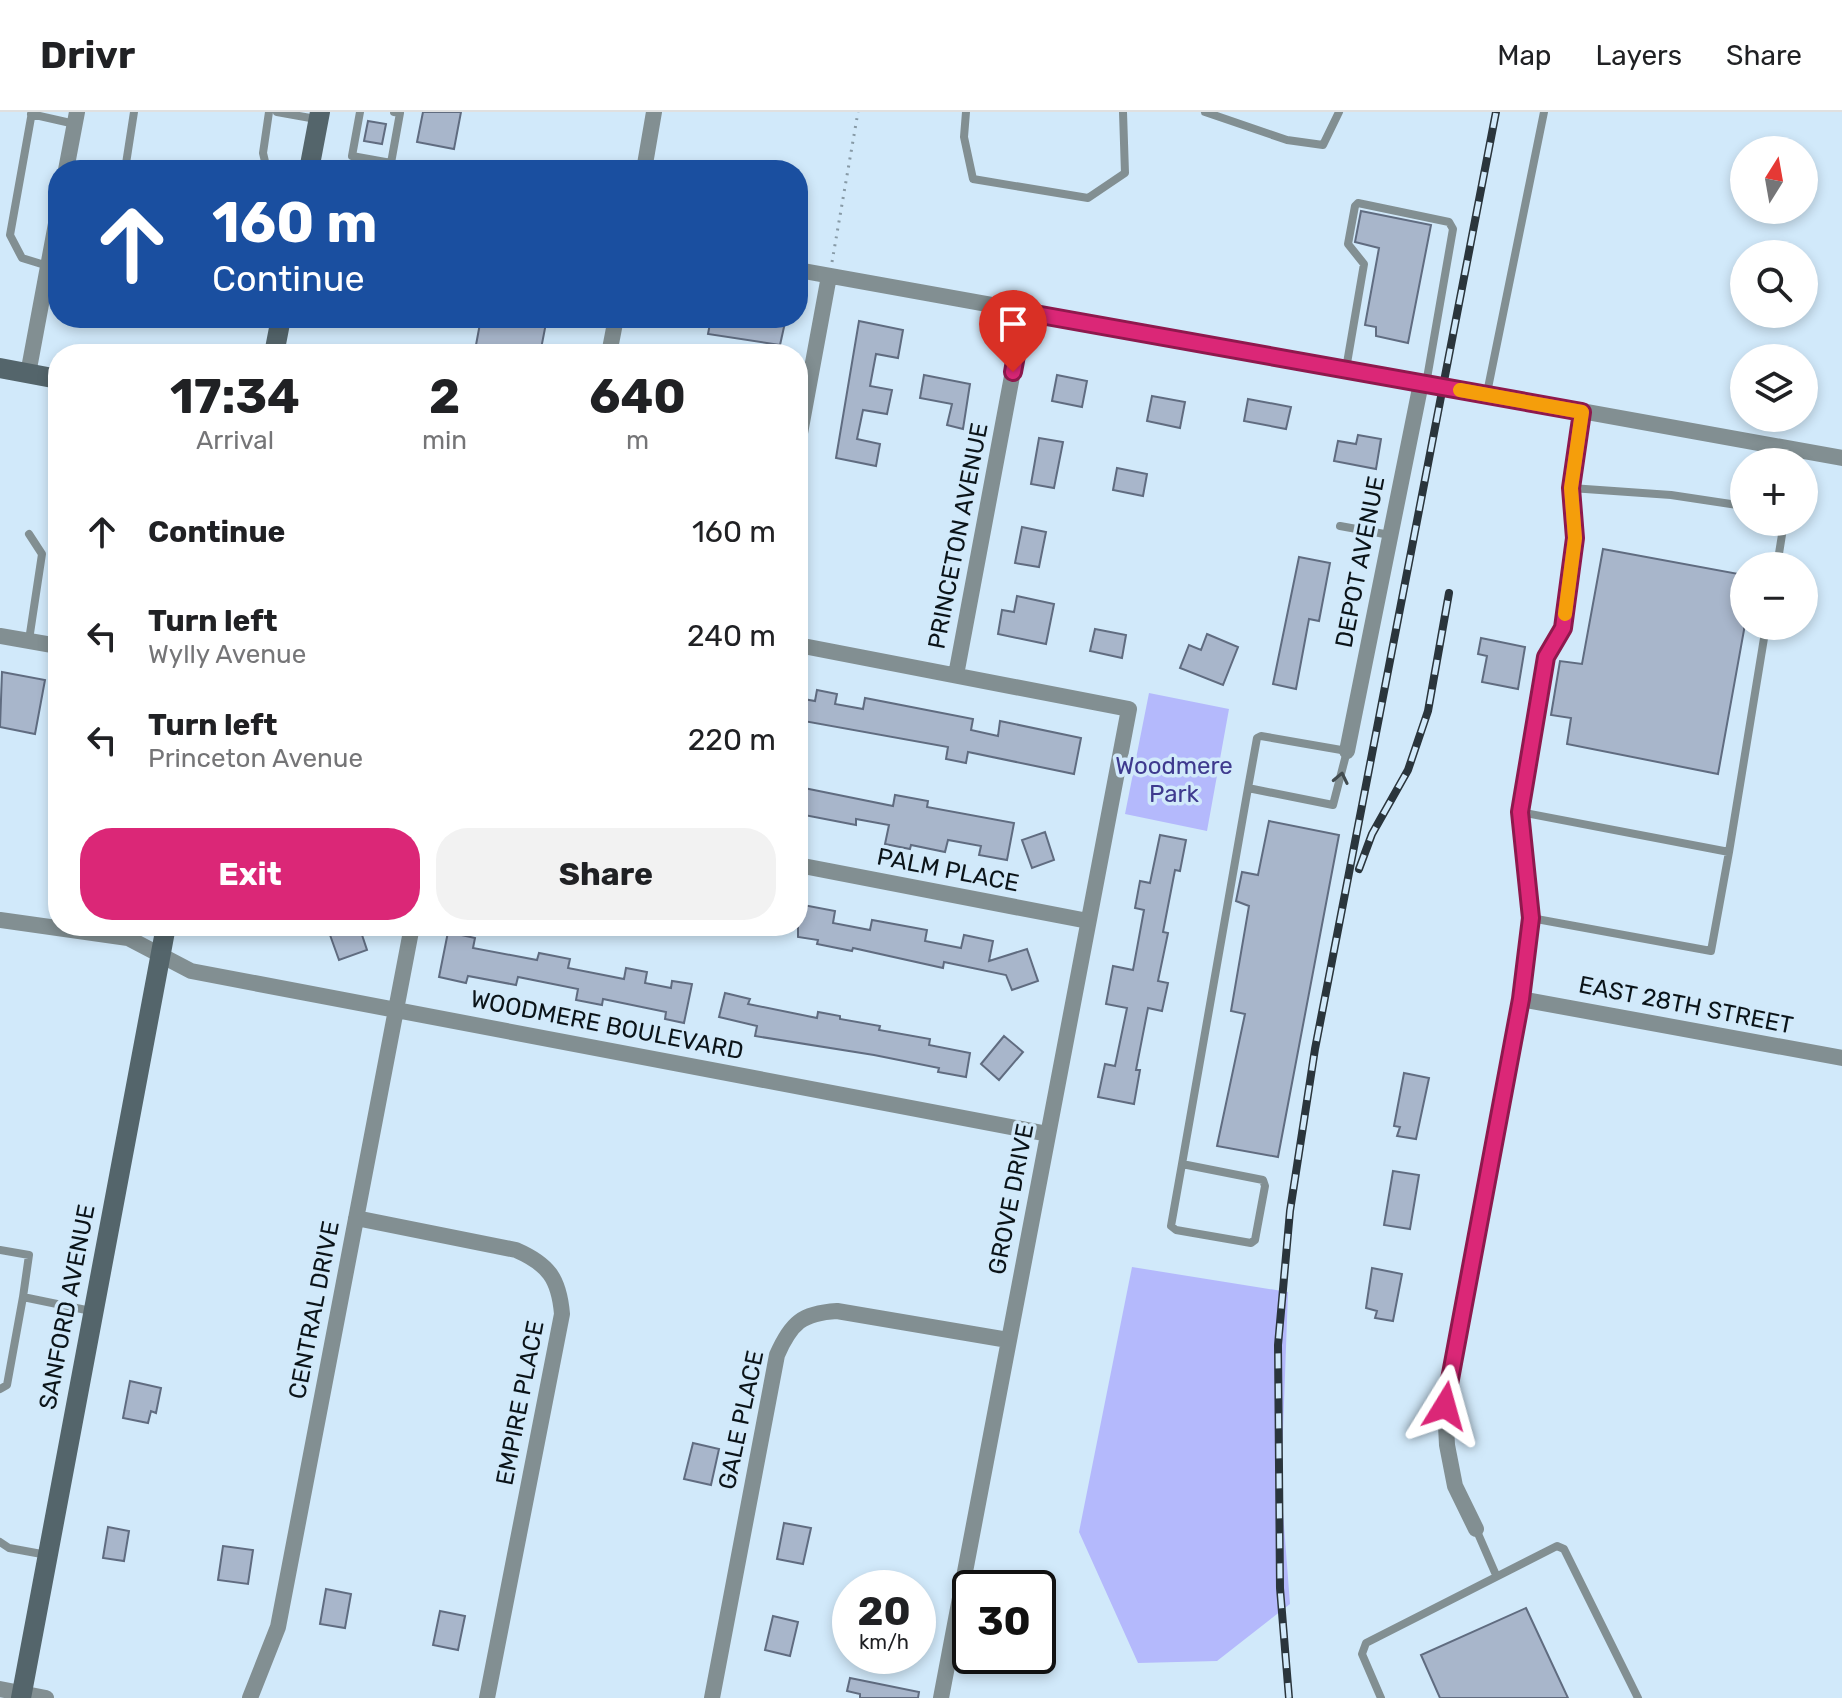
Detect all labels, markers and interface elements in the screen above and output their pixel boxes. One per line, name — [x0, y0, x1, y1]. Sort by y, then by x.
text: Drivr — [40, 32, 135, 78]
text: Map — [1497, 39, 1552, 72]
text: Layers — [1596, 39, 1682, 72]
text: Share — [1726, 39, 1802, 72]
north arrow — [1730, 136, 1818, 224]
map controls — [1730, 136, 1818, 640]
text: 160 m — [212, 190, 378, 256]
icon: ahead — [80, 192, 184, 296]
button: search — [1730, 240, 1818, 328]
text: Continue — [212, 257, 365, 300]
pin — [979, 290, 1047, 372]
icon: arrive — [991, 302, 1035, 346]
button: layers — [1730, 344, 1818, 432]
text: 17:34 — [170, 368, 300, 425]
text: 2 — [429, 368, 460, 425]
text: 640 — [589, 368, 686, 425]
street label: PRINCETON AVENUE — [922, 421, 994, 651]
text: Arrival — [196, 425, 274, 456]
text: min — [422, 425, 467, 456]
text: m — [626, 425, 649, 456]
button: + — [1730, 448, 1818, 536]
street label: DEPOT AVENUE — [1330, 474, 1390, 650]
icon: ahead — [80, 510, 124, 554]
text: Continue — [148, 514, 285, 550]
text: 160 m — [692, 514, 776, 550]
button: − — [1730, 552, 1818, 640]
text: Turn left — [148, 603, 278, 639]
icon: left — [80, 614, 124, 658]
text: 240 m — [687, 618, 776, 654]
text: Wylly Avenue — [148, 639, 306, 670]
text: Turn left — [148, 707, 278, 743]
icon: left — [80, 718, 124, 762]
text: 220 m — [688, 722, 776, 758]
text: Princeton Avenue — [148, 743, 363, 774]
park label: Woodmere Park — [1115, 752, 1233, 808]
one-way arrow — [1332, 772, 1349, 786]
button: Exit — [80, 828, 420, 920]
button: Share — [436, 828, 776, 920]
street label: PALM PLACE — [875, 843, 1021, 897]
street label: EAST 28TH STREET — [1576, 970, 1796, 1040]
street label: WOODMERE BOULEVARD — [468, 985, 746, 1065]
street label: GROVE DRIVE — [983, 1121, 1039, 1277]
street label: SANFORD AVENUE — [33, 1202, 101, 1412]
street label: CENTRAL DRIVE — [283, 1219, 345, 1401]
street label: EMPIRE PLACE — [490, 1318, 550, 1488]
street label: GALE PLACE — [713, 1348, 769, 1492]
position arrow — [1403, 1364, 1487, 1448]
speed limit sign: 30 — [952, 1570, 1056, 1674]
text: 20 — [857, 1588, 911, 1635]
text: km/h — [859, 1630, 909, 1654]

